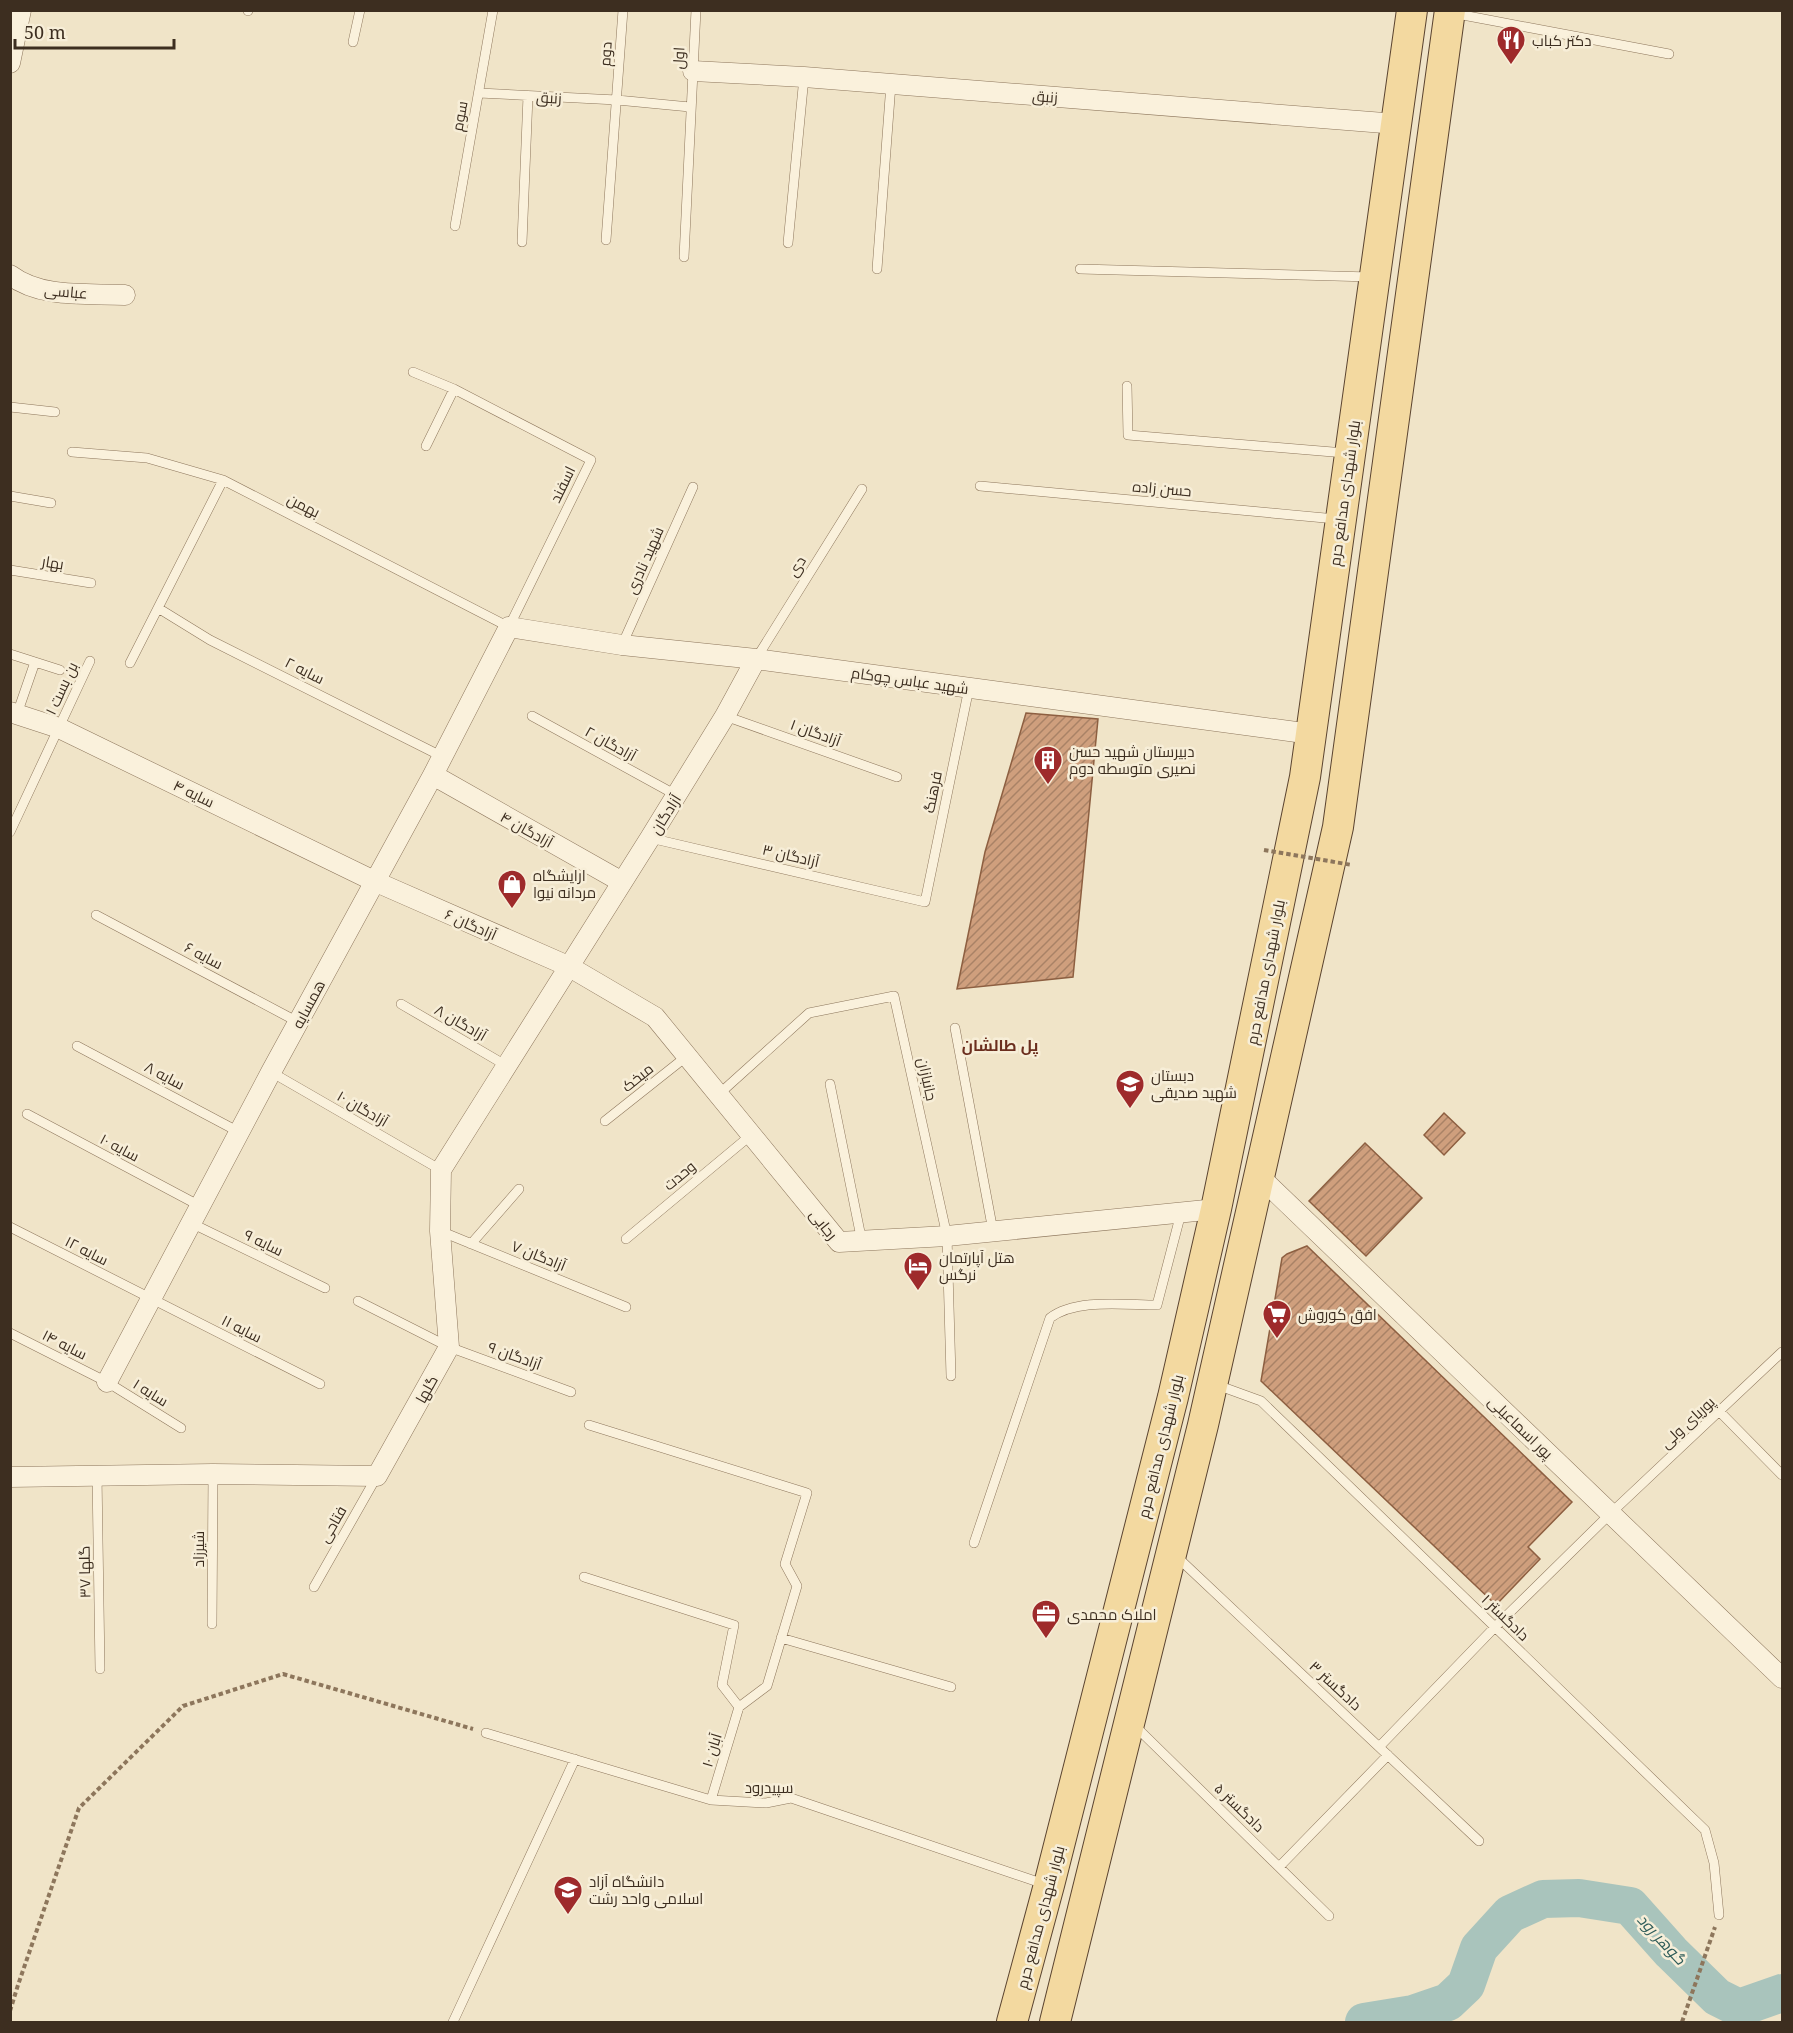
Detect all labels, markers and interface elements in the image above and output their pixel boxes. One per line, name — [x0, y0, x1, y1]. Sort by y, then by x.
scale bar — [15, 12, 174, 50]
text: 50 m — [24, 20, 66, 44]
restaurant icon: دکتر کباب — [1495, 24, 1527, 66]
place label: دکتر کباب — [1532, 30, 1592, 50]
street label: دوم — [594, 41, 617, 67]
street label: اول — [667, 46, 689, 70]
street label: زنبق — [1031, 85, 1059, 108]
street label: زنبق — [536, 86, 562, 109]
street label: سوم — [447, 99, 472, 133]
street label: عباسی — [43, 279, 88, 304]
street label: بلوار شهدای مدافع حرم — [1324, 419, 1366, 568]
street label: اسفند — [545, 462, 579, 506]
street label: حسن زاده — [1131, 475, 1192, 502]
street label: بهمن — [284, 488, 324, 523]
street label: شهید نادری — [620, 523, 669, 597]
street label: بهار — [39, 550, 66, 575]
street label: دی — [782, 552, 811, 581]
street label: سایه ۲ — [282, 652, 328, 688]
street label: بن بست ۱ — [40, 658, 83, 718]
street label: شهید عباس چوکام — [850, 662, 970, 699]
street label: آزادگان ۱ — [788, 714, 844, 751]
street label: آزادگان ۲ — [581, 721, 640, 766]
place label: دبیرستان شهید حسن نصیری متوسطه دوم — [1069, 741, 1196, 779]
building icon: دبیرستان شهید حسن نصیری متوسطه دوم — [1032, 744, 1064, 786]
street label: فرهنگ — [918, 769, 946, 815]
street label: سایه ۴ — [170, 775, 218, 811]
street label: آزادگان — [645, 790, 686, 838]
street label: آزادگان ۴ — [496, 806, 557, 853]
street label: آزادگان ۳ — [760, 839, 821, 872]
place label: ارایشگاه مردانه نیوا — [533, 865, 596, 902]
shop icon: ارایشگاه مردانه نیوا — [496, 868, 528, 910]
street label: بلوار شهدای مدافع حرم — [1241, 898, 1291, 1047]
street label: آزادگان ۶ — [441, 904, 500, 945]
street label: سایه ۶ — [181, 937, 227, 973]
street label: همسایه — [287, 976, 329, 1032]
street label: آزادگان ۸ — [431, 999, 491, 1046]
district label: پل طالشان — [962, 1034, 1038, 1057]
street label: سایه ۸ — [141, 1056, 189, 1094]
street label: جانبازان — [913, 1056, 942, 1103]
street label: میخک — [617, 1058, 657, 1096]
place label: دبستان شهید صدیقی — [1151, 1065, 1237, 1103]
school or university icon: دبستان شهید صدیقی — [1114, 1068, 1146, 1110]
street label: آزادگان ۱۰ — [333, 1085, 392, 1132]
street label: سایه ۱۰ — [97, 1128, 143, 1166]
street label: وحدت — [659, 1156, 699, 1194]
street label: رجایی — [805, 1205, 842, 1244]
street label: سایه ۹ — [241, 1224, 287, 1260]
street label: سایه ۱۲ — [62, 1231, 112, 1269]
street label: آزادگان ۷ — [508, 1235, 569, 1276]
place label: هتل آپارتمان نرگس — [939, 1247, 1015, 1285]
hotel icon: هتل آپارتمان نرگس — [902, 1250, 934, 1292]
supermarket icon: افق کوروش — [1261, 1298, 1293, 1340]
place label: افق کوروش — [1298, 1304, 1377, 1325]
street label: سایه ۱۱ — [218, 1309, 266, 1347]
street label: سایه ۱۴ — [39, 1324, 91, 1364]
street label: آزادگان ۹ — [485, 1336, 544, 1375]
street label: گلها — [410, 1371, 443, 1407]
street label: بلوار شهدای مدافع حرم — [1132, 1372, 1189, 1520]
street label: سایه ۱ — [130, 1373, 172, 1411]
street label: پور اسماعیلی — [1484, 1391, 1558, 1464]
street label: پوریای ولی — [1655, 1392, 1719, 1453]
street label: فتاحی — [313, 1502, 351, 1547]
street label: شیرزاد — [188, 1531, 208, 1567]
street label: گلها ۳۷ — [74, 1546, 95, 1598]
street label: دادگستر ۱ — [1478, 1589, 1534, 1645]
office icon: املاک محمدی — [1030, 1598, 1062, 1640]
place label: املاک محمدی — [1067, 1604, 1157, 1625]
street label: دادگستر ۳ — [1306, 1656, 1366, 1714]
street label: آبان ۱۰ — [696, 1730, 727, 1770]
street label: سپیدرود — [745, 1777, 793, 1798]
street label: دادگستر ۵ — [1211, 1778, 1269, 1836]
street label: بلوار شهدای مدافع حرم — [1011, 1843, 1071, 1991]
place label: دانشگاه آزاد اسلامی واحد رشت — [589, 1871, 703, 1909]
school or university icon: دانشگاه آزاد اسلامی واحد رشت — [552, 1874, 584, 1916]
water label: گوهر رود — [1633, 1909, 1691, 1969]

